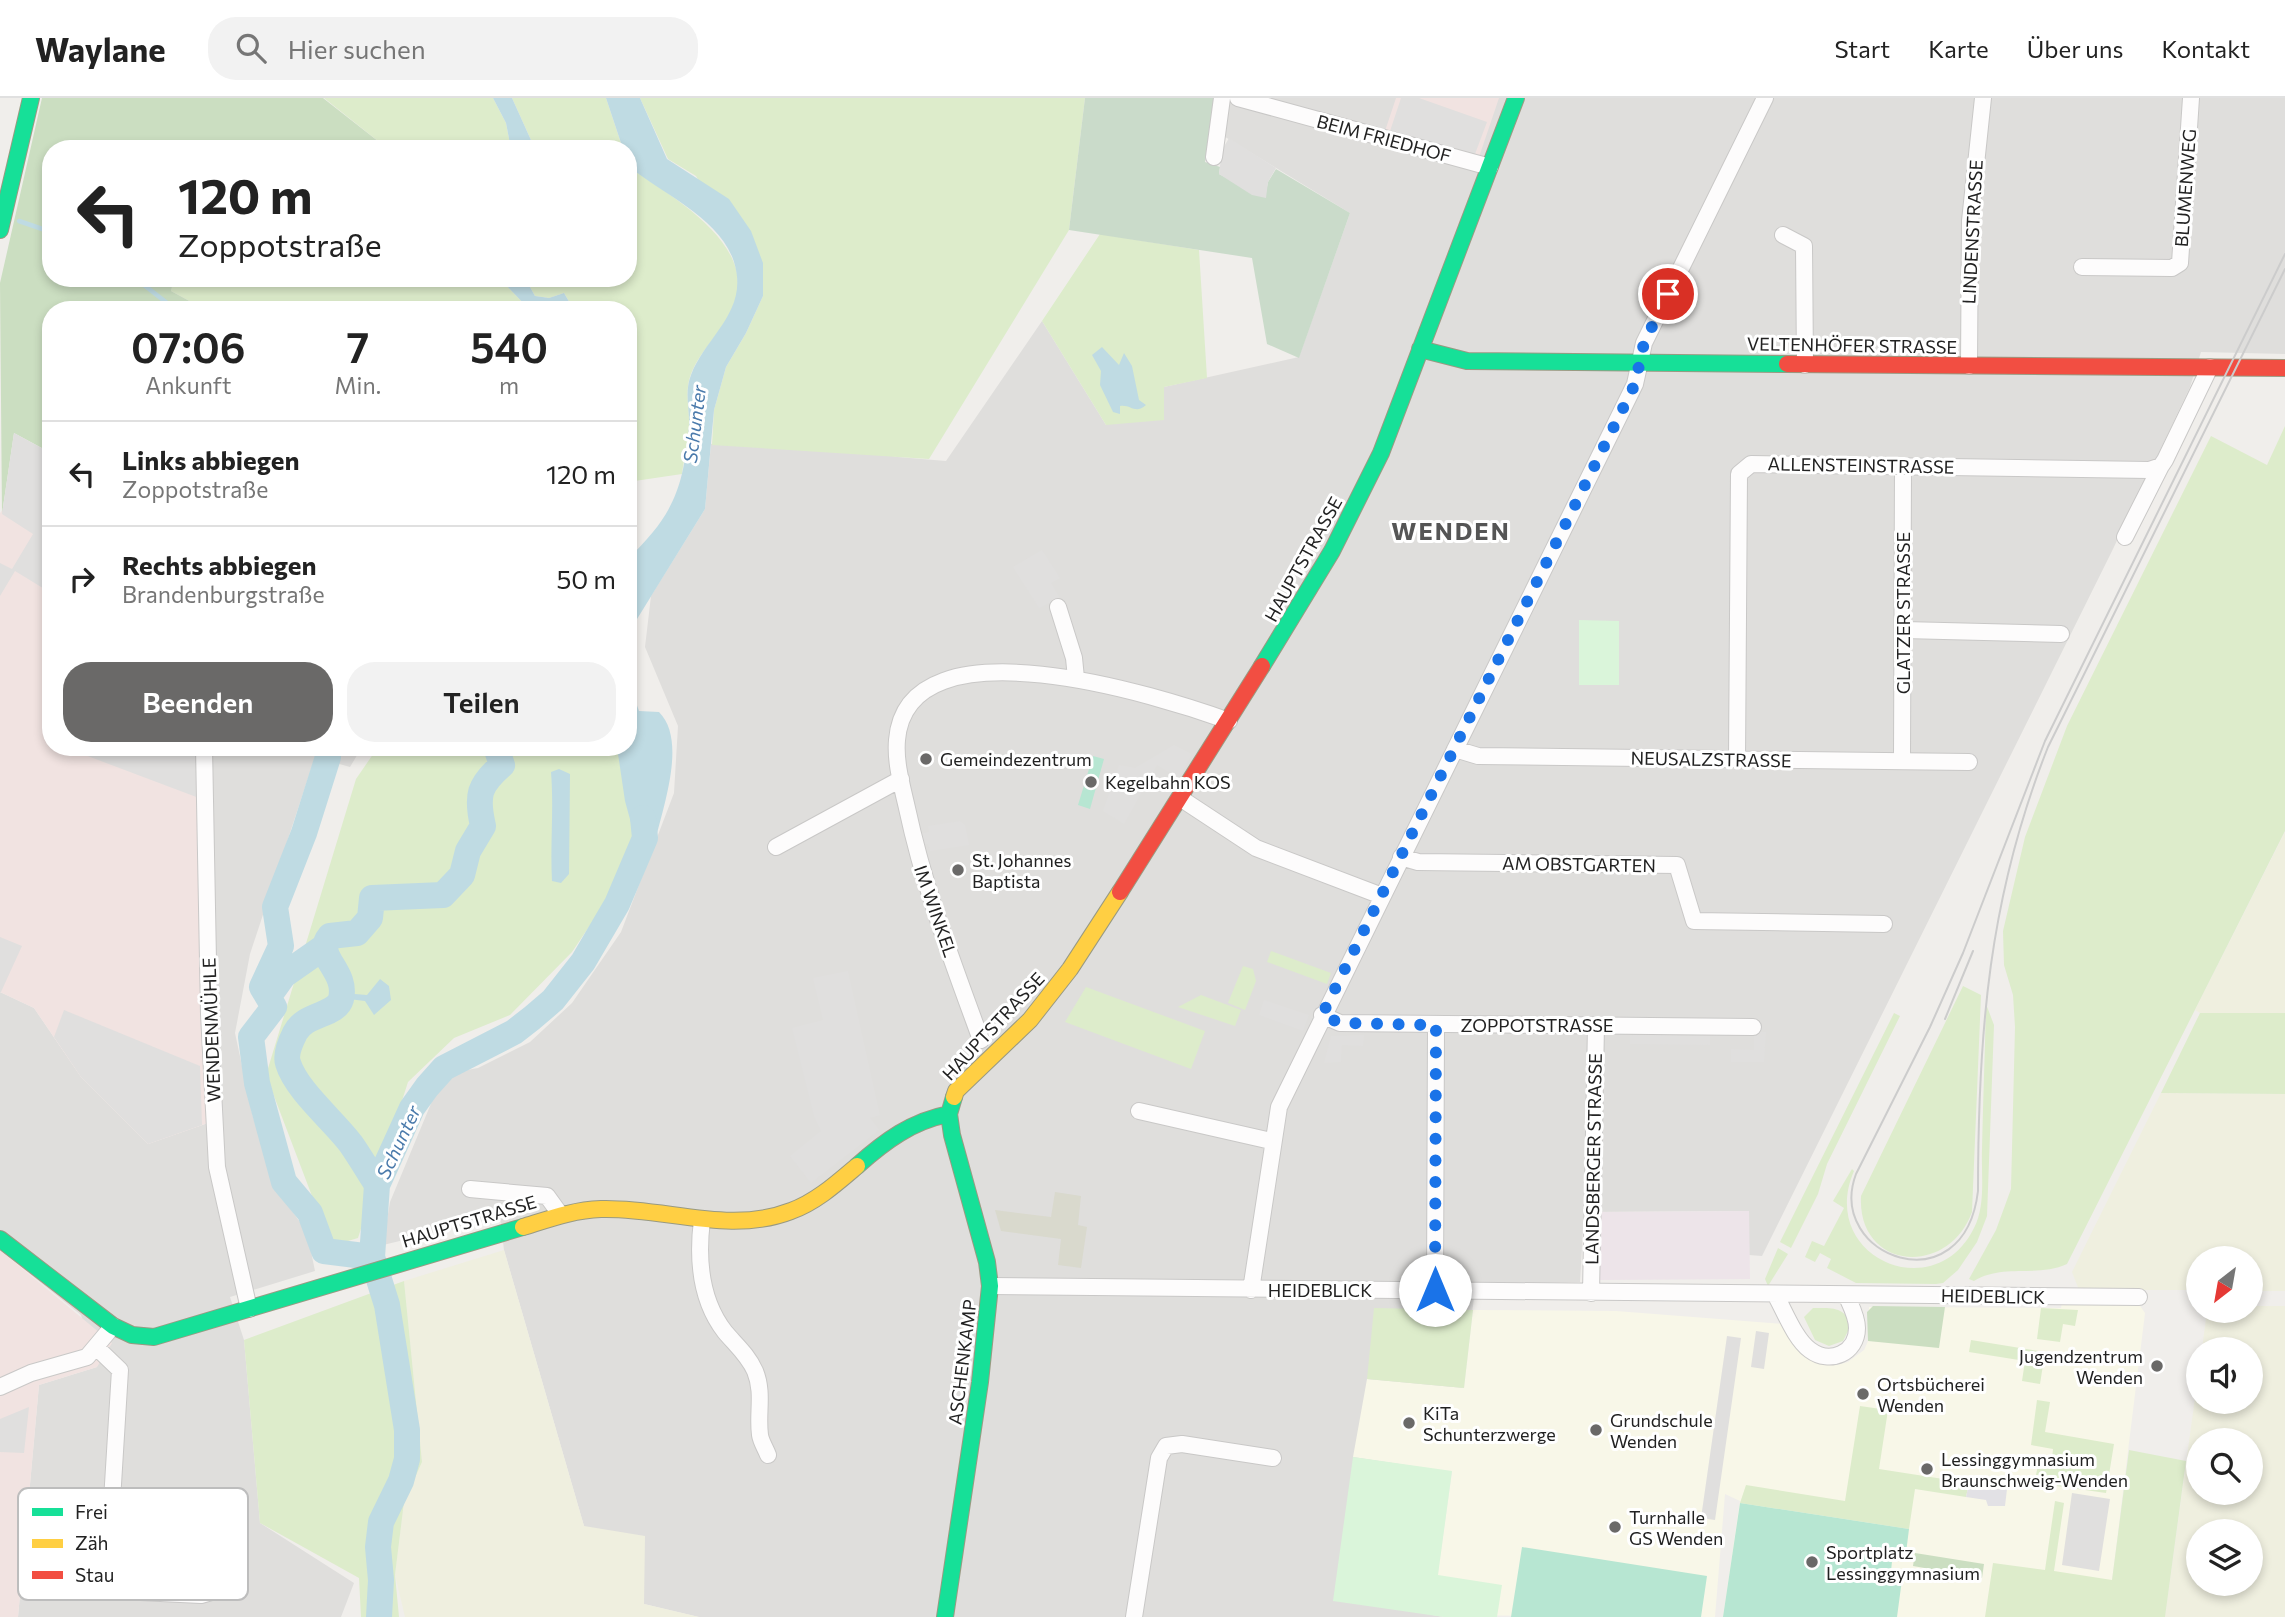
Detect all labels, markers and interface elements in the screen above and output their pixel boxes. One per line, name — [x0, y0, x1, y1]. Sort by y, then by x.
search box — [208, 17, 698, 80]
text: Waylane — [35, 28, 166, 69]
icon: search — [232, 29, 270, 67]
text: Hier suchen — [288, 33, 426, 64]
text: Start — [1835, 34, 1890, 63]
text: Karte — [1928, 34, 1989, 63]
text: Über uns — [2027, 34, 2123, 63]
text: Kontakt — [2161, 34, 2250, 63]
street label: BEIM FRIEDHOF — [1315, 110, 1453, 166]
street label: BLUMENWEG — [2170, 128, 2200, 248]
street label: LINDENSTRASSE — [1957, 159, 1987, 305]
text: 120 m — [178, 164, 312, 224]
icon: left — [63, 168, 154, 259]
text: Zoppotstraße — [178, 224, 382, 264]
pin — [1638, 264, 1698, 324]
icon: arrive — [1649, 275, 1687, 313]
text: 07:06 — [131, 320, 246, 372]
text: 7 — [346, 320, 369, 372]
text: 540 — [470, 320, 548, 372]
street label: VELTENHÖFER STRASSE — [1747, 332, 1957, 358]
text: Ankunft — [145, 371, 231, 399]
text: Min. — [335, 371, 381, 399]
text: m — [499, 371, 519, 399]
water label: Schunter — [678, 382, 710, 464]
text: Links abbiegen — [122, 444, 300, 475]
street label: ALLENSTEINSTRASSE — [1768, 452, 1954, 478]
icon: left — [63, 455, 101, 493]
text: 120 m — [546, 458, 616, 489]
text: Zoppotstraße — [122, 475, 268, 503]
street label: HAUPTSTRASSE — [1260, 493, 1346, 625]
district label: WENDEN — [1391, 516, 1511, 545]
street label: GLATZER STRASSE — [1892, 532, 1914, 694]
text: Rechts abbiegen — [122, 549, 317, 580]
icon: right — [63, 560, 101, 598]
text: 50 m — [556, 563, 616, 594]
text: Brandenburgstraße — [122, 580, 325, 608]
button: Beenden — [63, 662, 333, 742]
button: Teilen — [347, 662, 616, 742]
street label: NEUSALZSTRASSE — [1630, 747, 1792, 771]
place label: Gemeindezentrum — [940, 748, 1092, 770]
marker: Gemeindezentrum — [918, 751, 934, 767]
place label: Kegelbahn KOS — [1105, 771, 1230, 793]
marker: Kegelbahn KOS — [1083, 774, 1099, 790]
place label: St. Johannes Baptista — [972, 849, 1072, 892]
street label: AM OBSTGARTEN — [1502, 852, 1656, 876]
street label: IM WINKEL — [910, 862, 962, 960]
marker: St. Johannes Baptista — [950, 862, 966, 878]
street label: WENDENMÜHLE — [197, 957, 225, 1103]
street label: HAUPTSTRASSE — [937, 967, 1049, 1085]
street label: ZOPPOTSTRASSE — [1461, 1014, 1613, 1036]
street label: LANDSBERGER STRASSE — [1580, 1053, 1606, 1265]
water label: Schunter — [371, 1100, 426, 1182]
street label: HAUPTSTRASSE — [399, 1190, 539, 1252]
north arrow — [2186, 1246, 2263, 1323]
map controls — [2186, 1246, 2263, 1596]
position arrow — [1398, 1253, 1472, 1327]
street label: HEIDEBLICK — [1268, 1279, 1372, 1301]
street label: HEIDEBLICK — [1941, 1284, 2045, 1308]
street label: ASCHENKAMP — [943, 1298, 981, 1426]
button: sound — [2186, 1337, 2263, 1414]
place label: Jugendzentrum Wenden — [2019, 1345, 2143, 1388]
marker: Jugendzentrum Wenden — [2149, 1358, 2165, 1374]
place label: Ortsbücherei Wenden — [1877, 1373, 1985, 1416]
marker: Ortsbücherei Wenden — [1855, 1386, 1871, 1402]
place label: KiTa Schunterzwerge — [1423, 1402, 1556, 1445]
place label: Grundschule Wenden — [1610, 1409, 1713, 1452]
marker: KiTa Schunterzwerge — [1401, 1415, 1417, 1431]
marker: Grundschule Wenden — [1588, 1422, 1604, 1438]
button: search — [2186, 1428, 2263, 1505]
place label: Lessinggymnasium Braunschweig-Wenden — [1941, 1448, 2128, 1491]
marker: Lessinggymnasium Braunschweig-Wenden — [1919, 1461, 1935, 1477]
legend — [18, 1488, 248, 1600]
text: Frei — [75, 1500, 108, 1523]
place label: Turnhalle GS Wenden — [1629, 1506, 1723, 1549]
marker: Turnhalle GS Wenden — [1607, 1519, 1623, 1535]
button: layers — [2186, 1519, 2263, 1596]
text: Zäh — [75, 1531, 109, 1554]
place label: Sportplatz Lessinggymnasium — [1826, 1541, 1980, 1584]
marker: Sportplatz Lessinggymnasium — [1804, 1554, 1820, 1570]
text: Stau — [75, 1563, 114, 1586]

